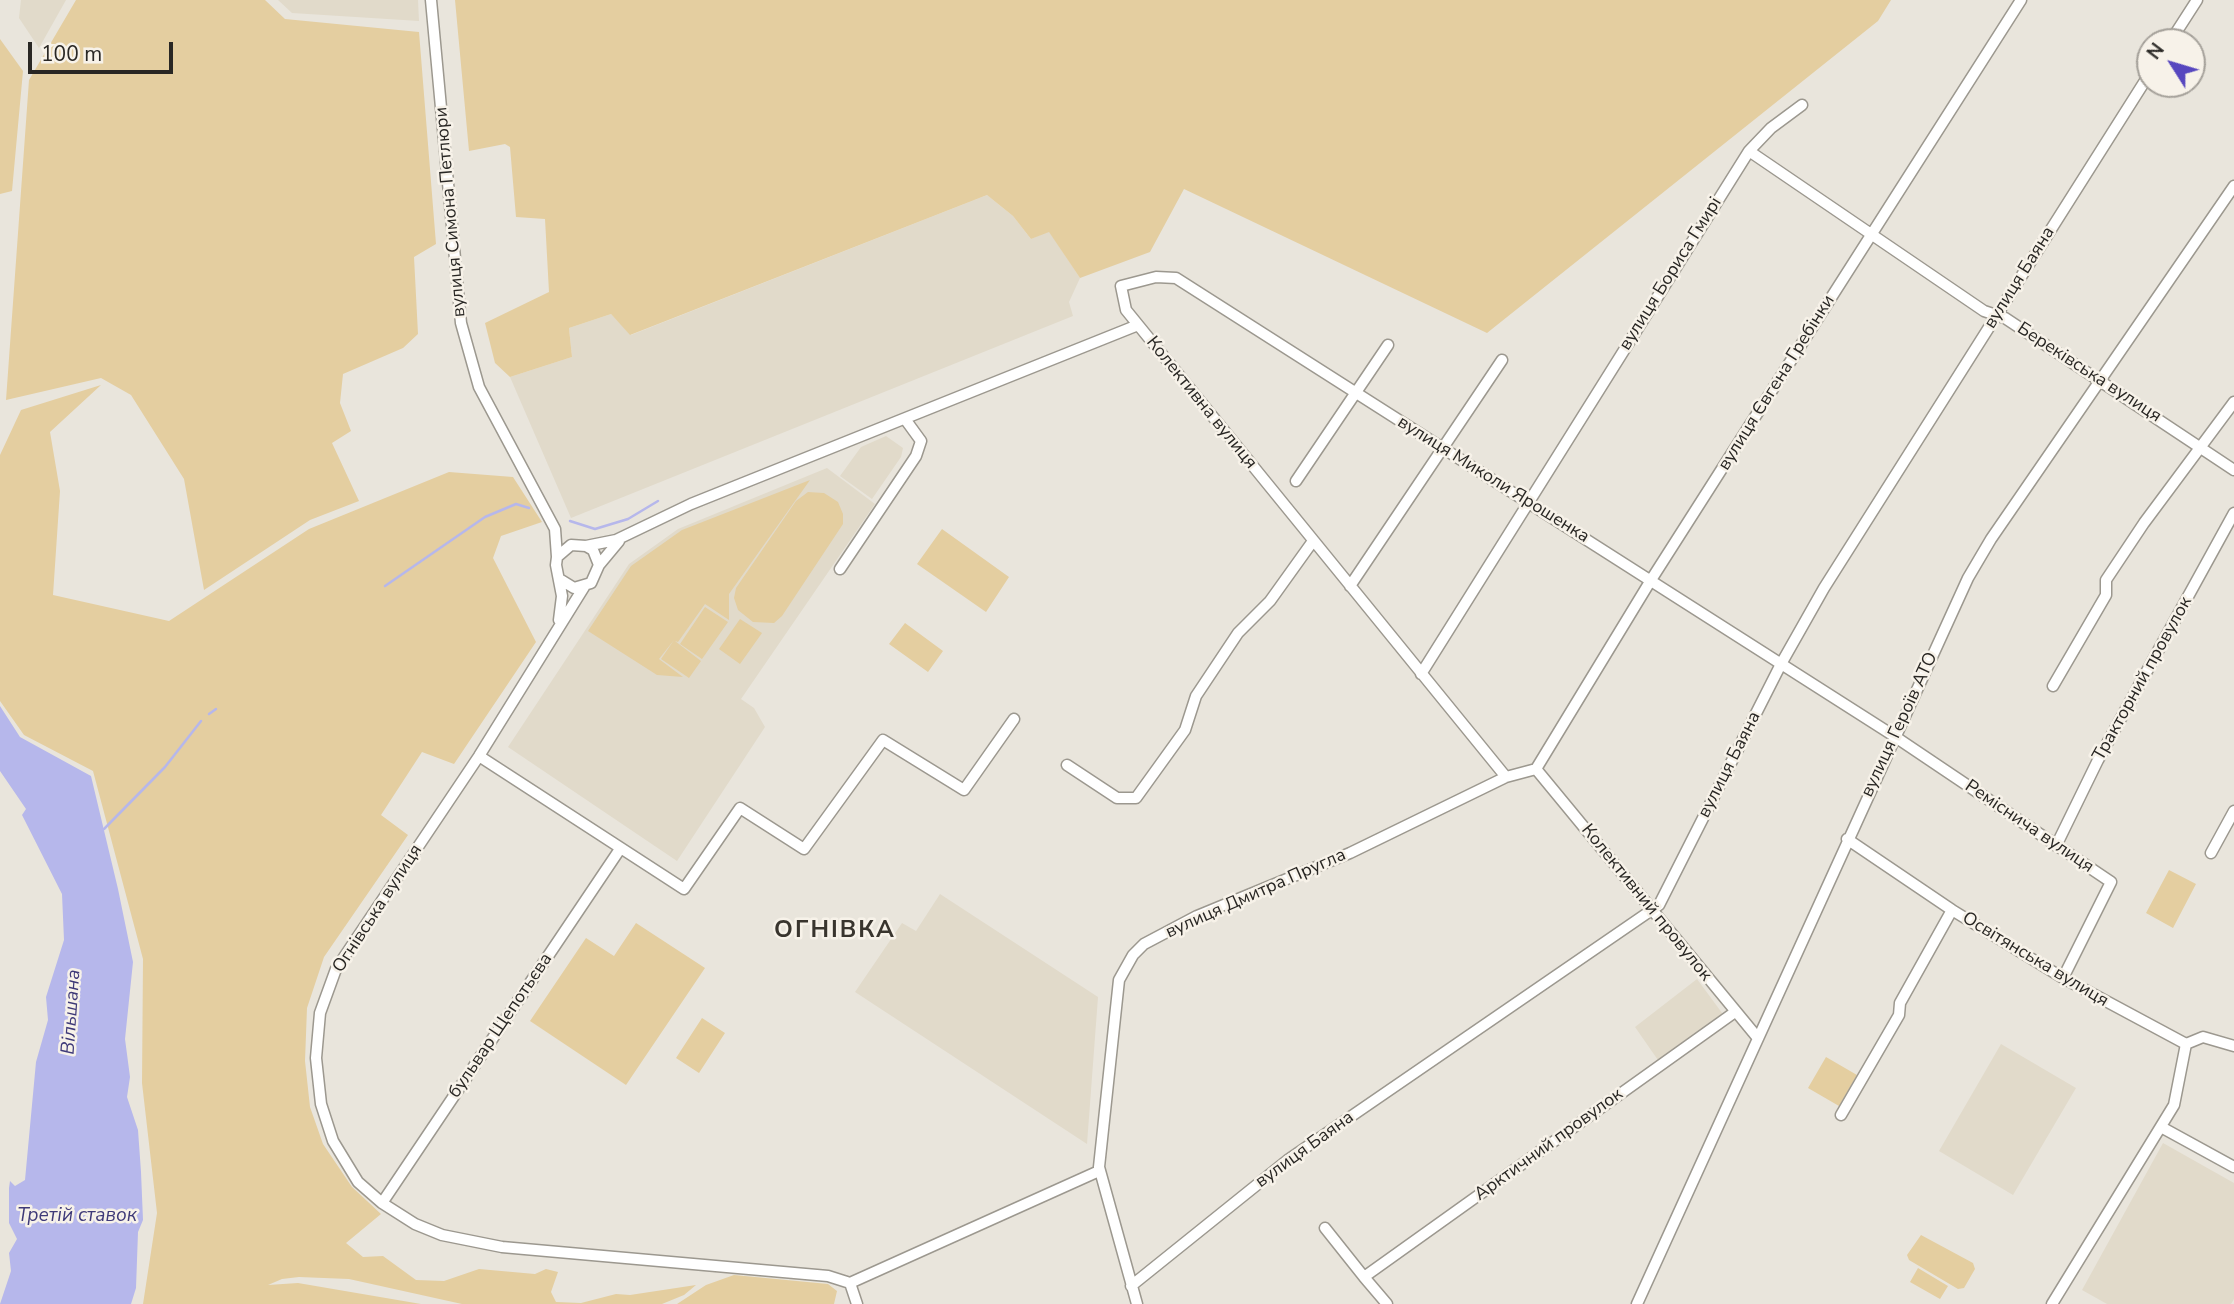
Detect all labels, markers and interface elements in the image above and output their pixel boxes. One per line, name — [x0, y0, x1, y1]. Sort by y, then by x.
scale bar — [32, 28, 177, 72]
north arrow — [2136, 28, 2206, 98]
text: N — [2141, 38, 2170, 65]
text: 100 m — [41, 40, 102, 68]
street label: вулиця Симона Петлюри — [431, 106, 471, 318]
street label: вулиця Бориса Гмирі — [1615, 193, 1727, 355]
street label: вулиця Баяна — [1980, 223, 2060, 333]
street label: вулиця Євгена Гребінки — [1714, 291, 1840, 475]
street label: Береківська вулиця — [2013, 318, 2165, 428]
street label: Колективна вулиця — [1141, 332, 1261, 474]
street label: вулиця Миколи Ярошенка — [1393, 412, 1593, 548]
street label: Тракторний провулок — [2089, 593, 2197, 765]
street label: вулиця Героїв АТО — [1857, 649, 1943, 801]
street label: вулиця Баяна — [1694, 708, 1766, 822]
street label: Реміснича вулиця — [1960, 776, 2098, 878]
street label: Колективний провулок — [1576, 820, 1716, 986]
street label: Огнівська вулиця — [329, 841, 427, 977]
street label: вулиця Дмитра Пругла — [1162, 844, 1350, 944]
street label: Освітянська вулиця — [1958, 908, 2112, 1012]
district label: ОГНІВКА — [775, 917, 895, 945]
street label: бульвар Щепотьєва — [445, 950, 557, 1102]
water label: Вільшана — [58, 969, 86, 1055]
street label: Арктичний провулок — [1471, 1084, 1627, 1206]
street label: вулиця Баяна — [1252, 1107, 1358, 1193]
water label: Третій ставок — [17, 1205, 137, 1227]

